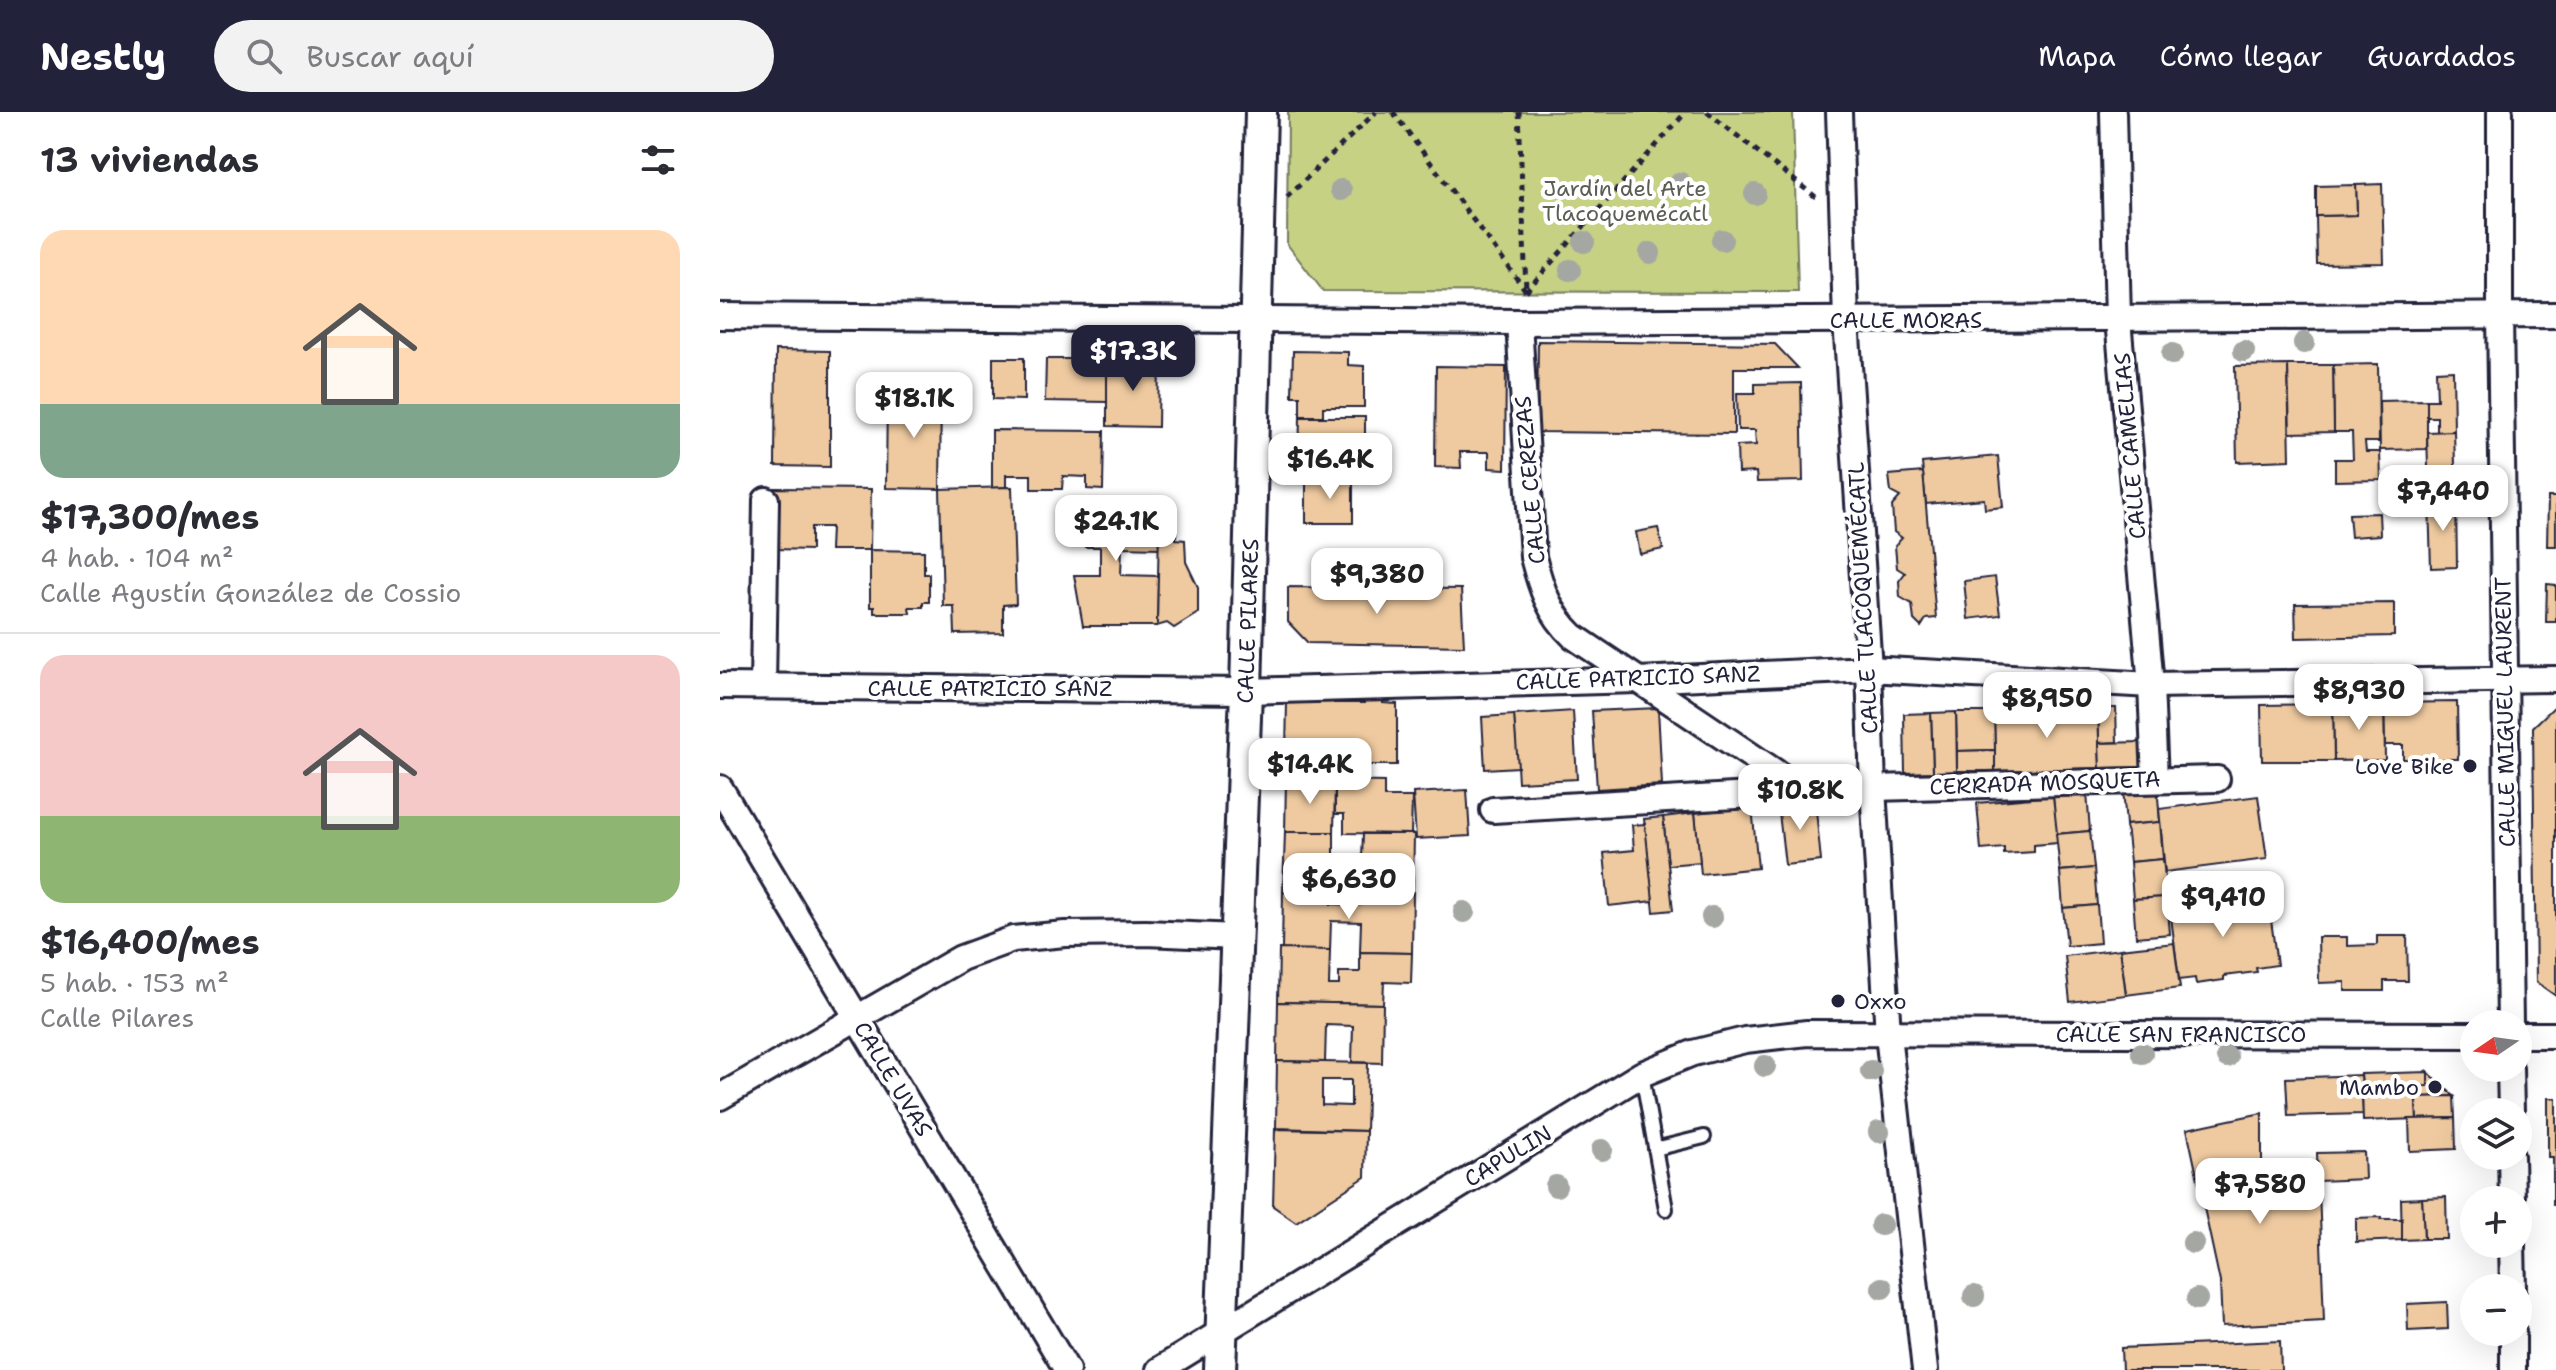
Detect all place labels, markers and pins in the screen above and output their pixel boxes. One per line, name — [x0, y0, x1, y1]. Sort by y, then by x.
pin: $17.3K — [1068, 325, 1198, 393]
pin: $18.1K — [849, 372, 979, 440]
pin: $16.4K — [1265, 433, 1395, 501]
pin: $7,440 — [2378, 465, 2508, 533]
pin: $24.1K — [1051, 495, 1181, 563]
pin: $9,380 — [1312, 548, 1442, 616]
pin: $8,930 — [2294, 664, 2424, 732]
pin: $8,950 — [1982, 672, 2112, 740]
pin: $14.4K — [1245, 738, 1375, 806]
place label: Love Bike — [2355, 752, 2454, 781]
marker: Love Bike — [2461, 757, 2479, 775]
pin: $10.8K — [1735, 764, 1865, 832]
pin: $6,630 — [1284, 853, 1414, 921]
pin: $9,410 — [2158, 871, 2288, 939]
place label: Oxxo — [1854, 987, 1906, 1016]
marker: Oxxo — [1829, 992, 1847, 1010]
place label: Mambo — [2339, 1073, 2419, 1102]
marker: Mambo — [2426, 1078, 2444, 1096]
pin: $7,580 — [2195, 1158, 2325, 1226]

